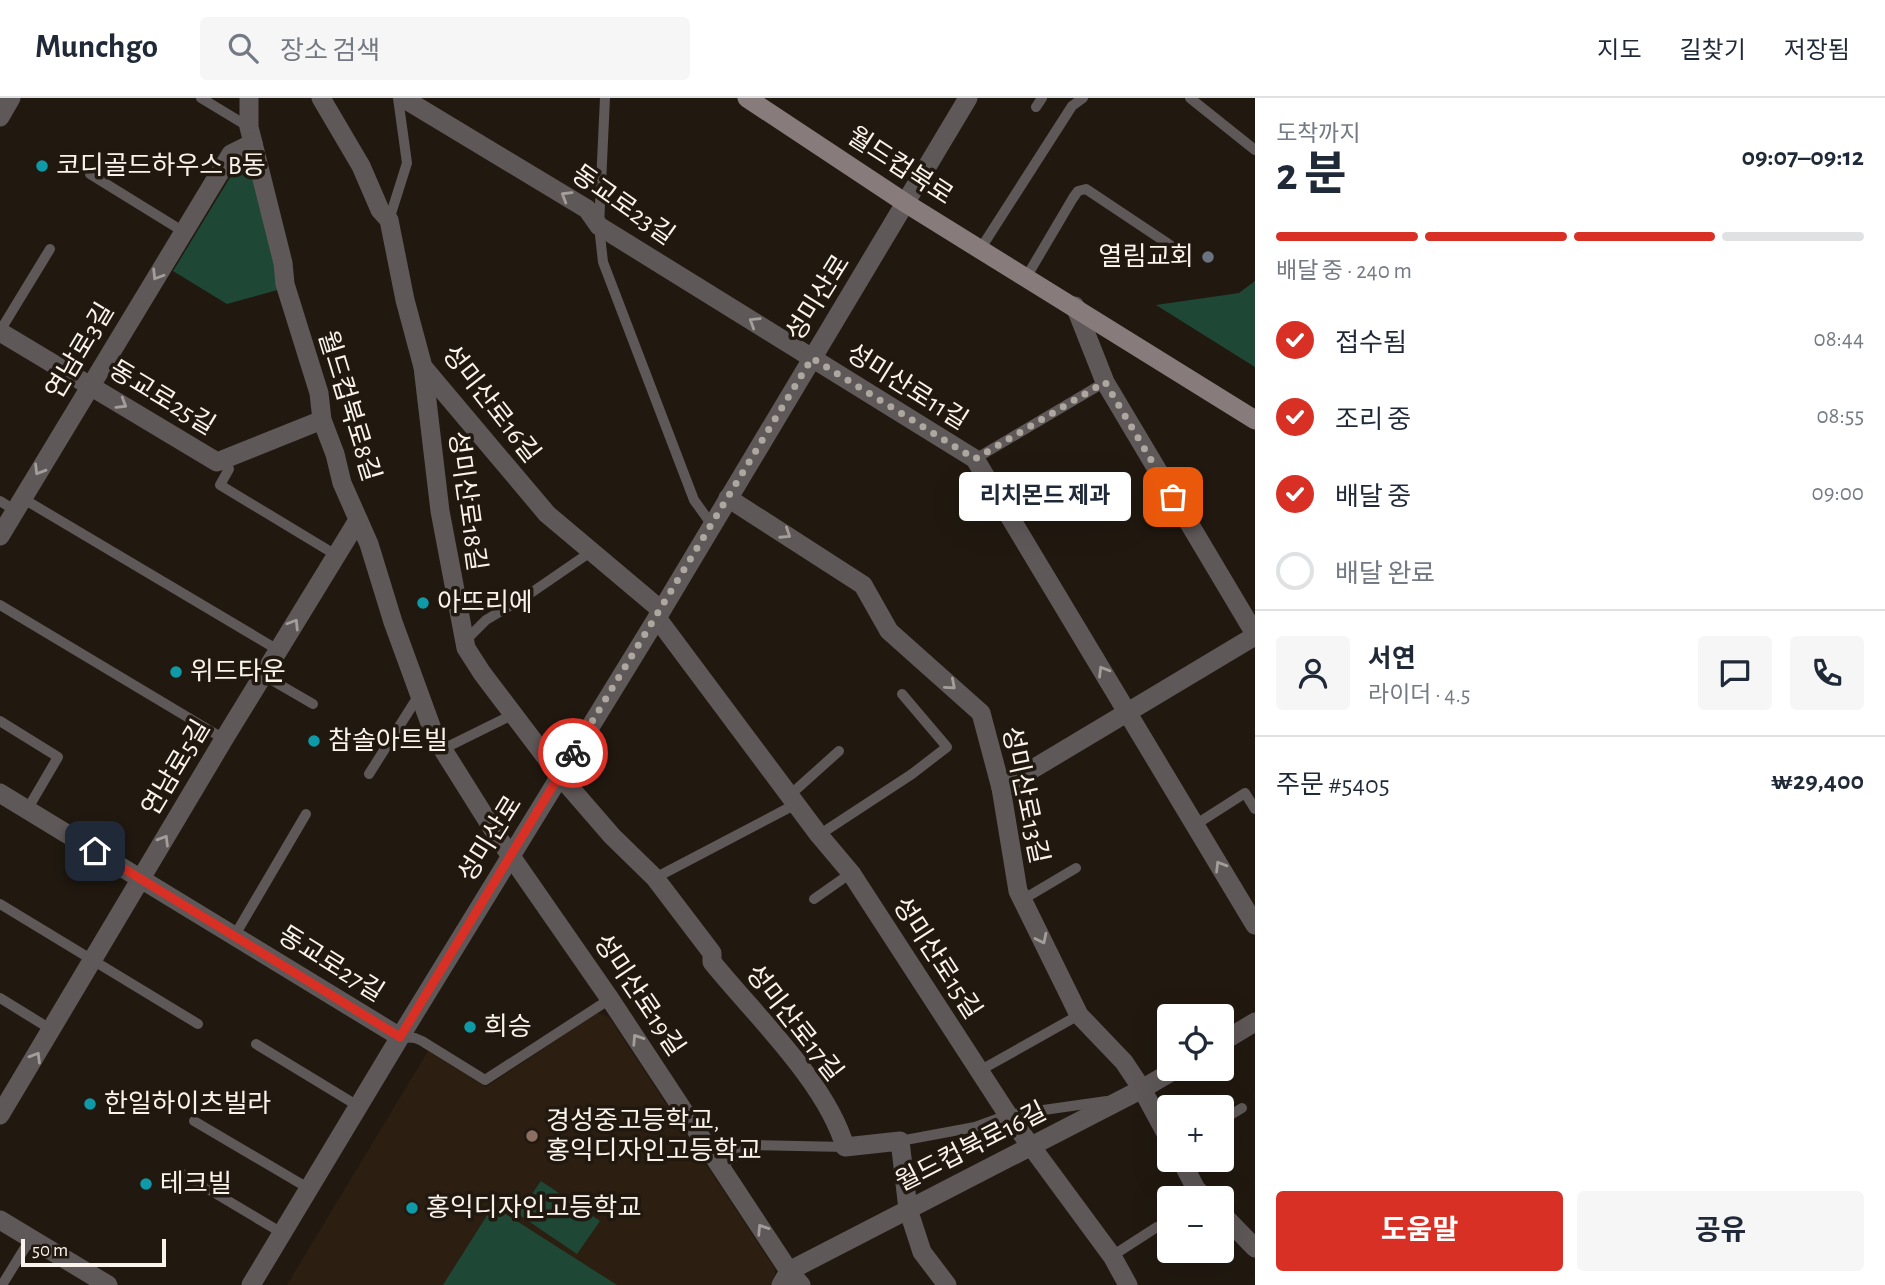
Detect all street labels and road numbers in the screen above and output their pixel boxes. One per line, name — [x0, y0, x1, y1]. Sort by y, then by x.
street label: 월드컵북로 — [843, 122, 958, 209]
street label: 동교로23길 — [567, 160, 679, 250]
street label: 성미산로 — [781, 250, 854, 345]
street label: 연남로3길 — [41, 298, 119, 403]
street label: 월드컵북로8길 — [314, 327, 385, 484]
street label: 성미산로11길 — [842, 339, 973, 434]
street label: 성미산로16길 — [437, 340, 545, 467]
street label: 동교로25길 — [105, 356, 220, 440]
street label: 성미산로18길 — [444, 429, 491, 573]
street label: 연남로5길 — [137, 715, 215, 820]
street label: 성미산로13길 — [998, 724, 1053, 866]
street label: 성미산로 — [453, 791, 526, 886]
street label: 성미산로15길 — [888, 892, 987, 1024]
street label: 동교로27길 — [274, 921, 389, 1006]
street label: 성미산로19길 — [589, 929, 690, 1061]
street label: 성미산로17길 — [741, 959, 848, 1086]
street label: 월드컵북로16길 — [891, 1097, 1050, 1196]

